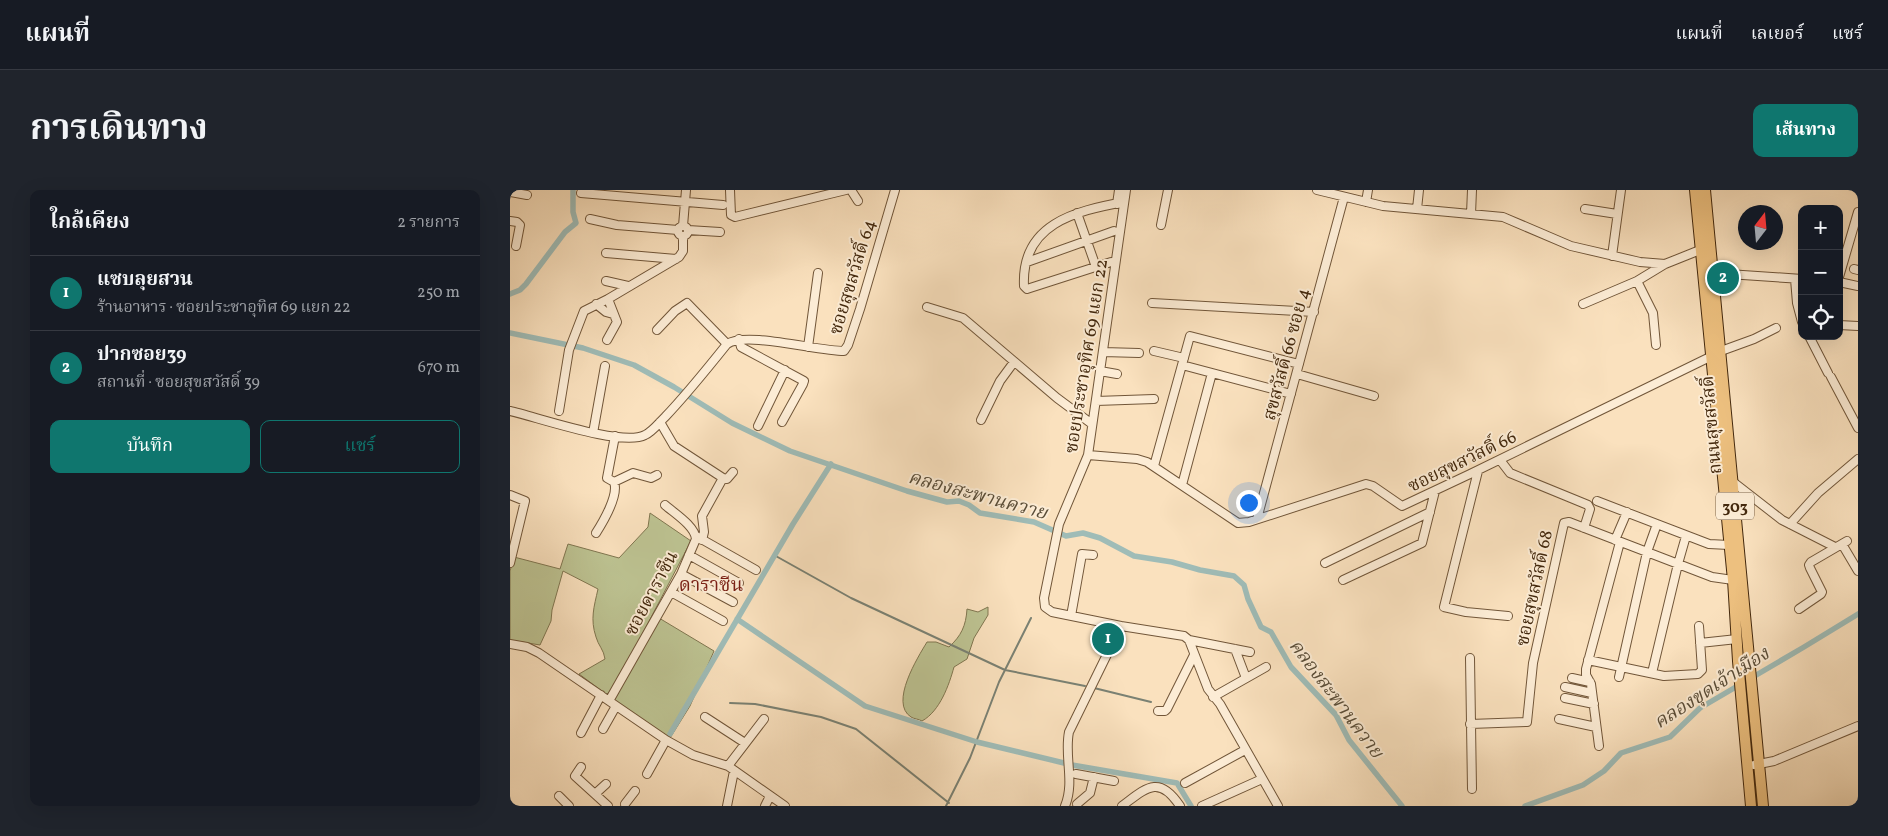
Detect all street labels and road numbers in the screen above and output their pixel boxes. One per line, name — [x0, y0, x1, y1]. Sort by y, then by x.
street label: ซอยสุขสวัสดิ์ 64 — [822, 216, 883, 338]
street label: ซอยประชาอุทิศ 69 แยก 22 — [1060, 257, 1115, 455]
street label: สุขสวัสดิ์ 66 ซอย 4 — [1255, 285, 1317, 423]
street label: ถนนสุขสวัสดิ์ — [1693, 373, 1729, 475]
street label: ซอยสุขสวัสดิ์ 66 — [1403, 423, 1521, 499]
road number: 303 — [1716, 492, 1754, 520]
street label: ซอยสุขสวัสดิ์ 68 — [1508, 527, 1560, 649]
street label: ซอยดาราซีน — [619, 547, 685, 641]

